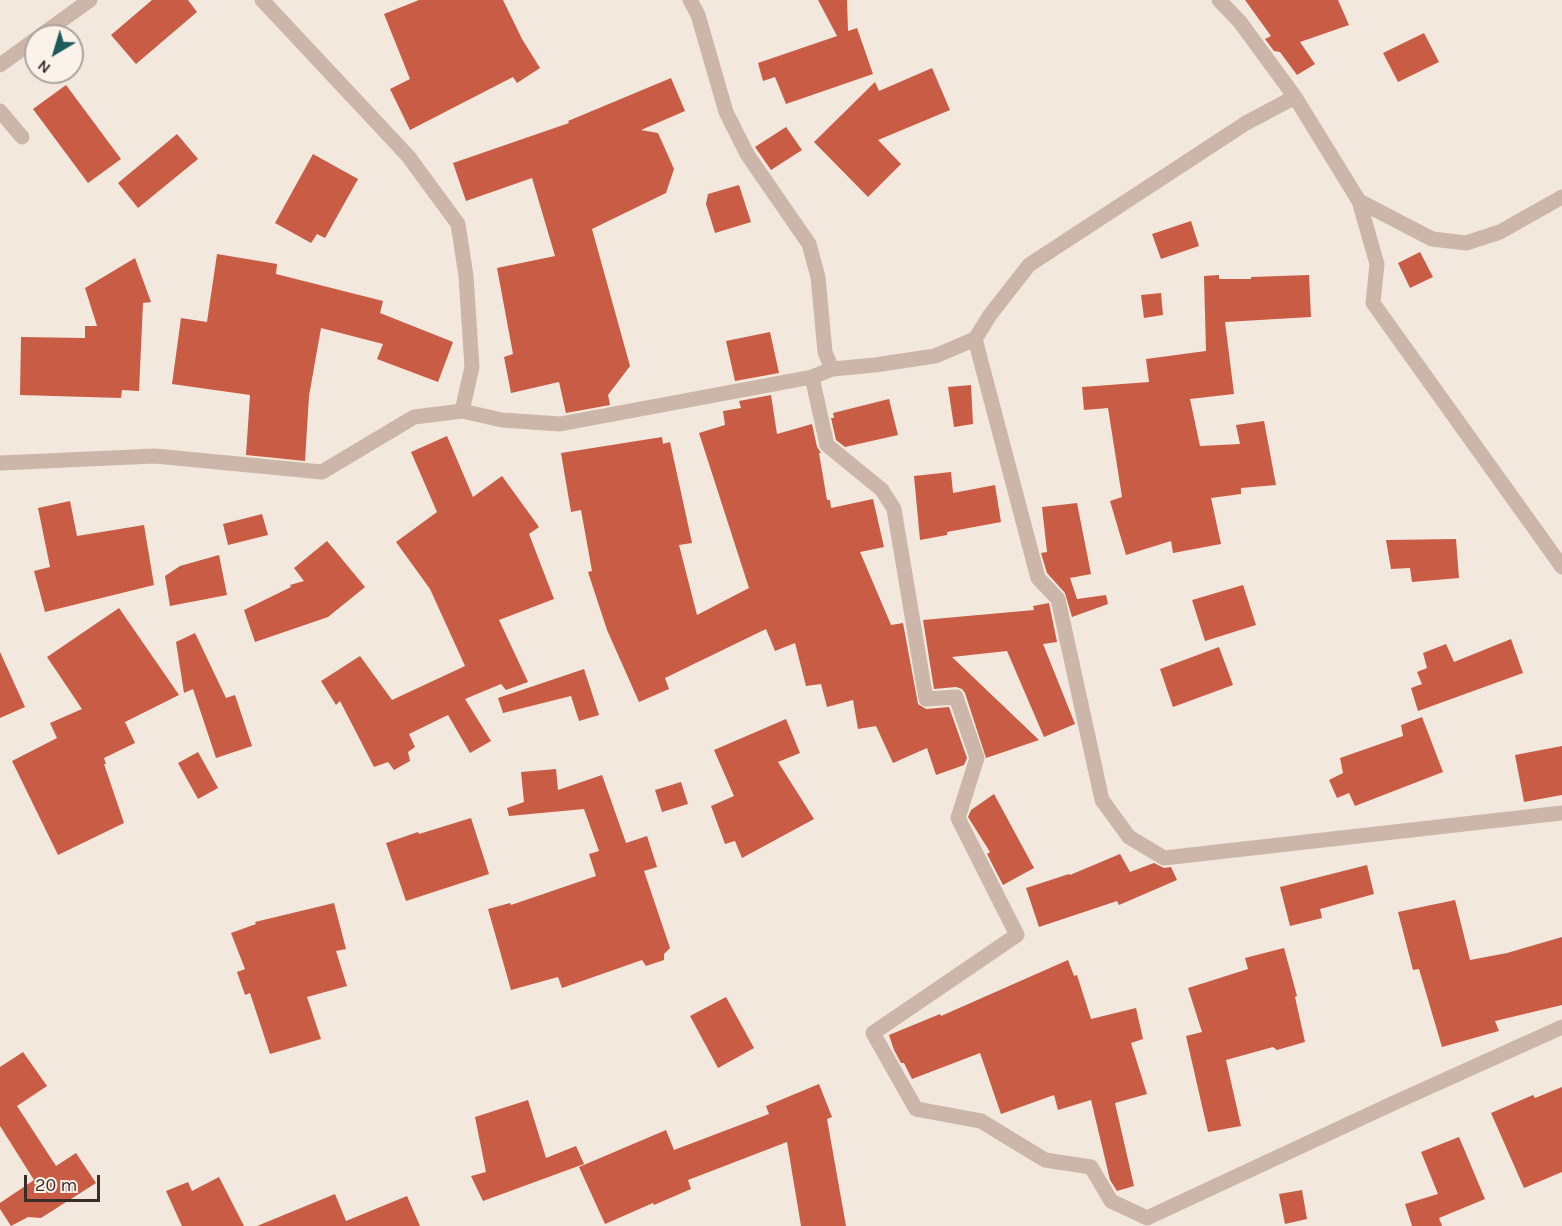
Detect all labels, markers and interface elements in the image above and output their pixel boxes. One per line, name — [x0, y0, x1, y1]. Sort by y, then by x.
north arrow — [24, 24, 84, 84]
text: N — [33, 56, 54, 78]
scale bar — [27, 1163, 104, 1201]
text: 20 m — [35, 1174, 77, 1196]

